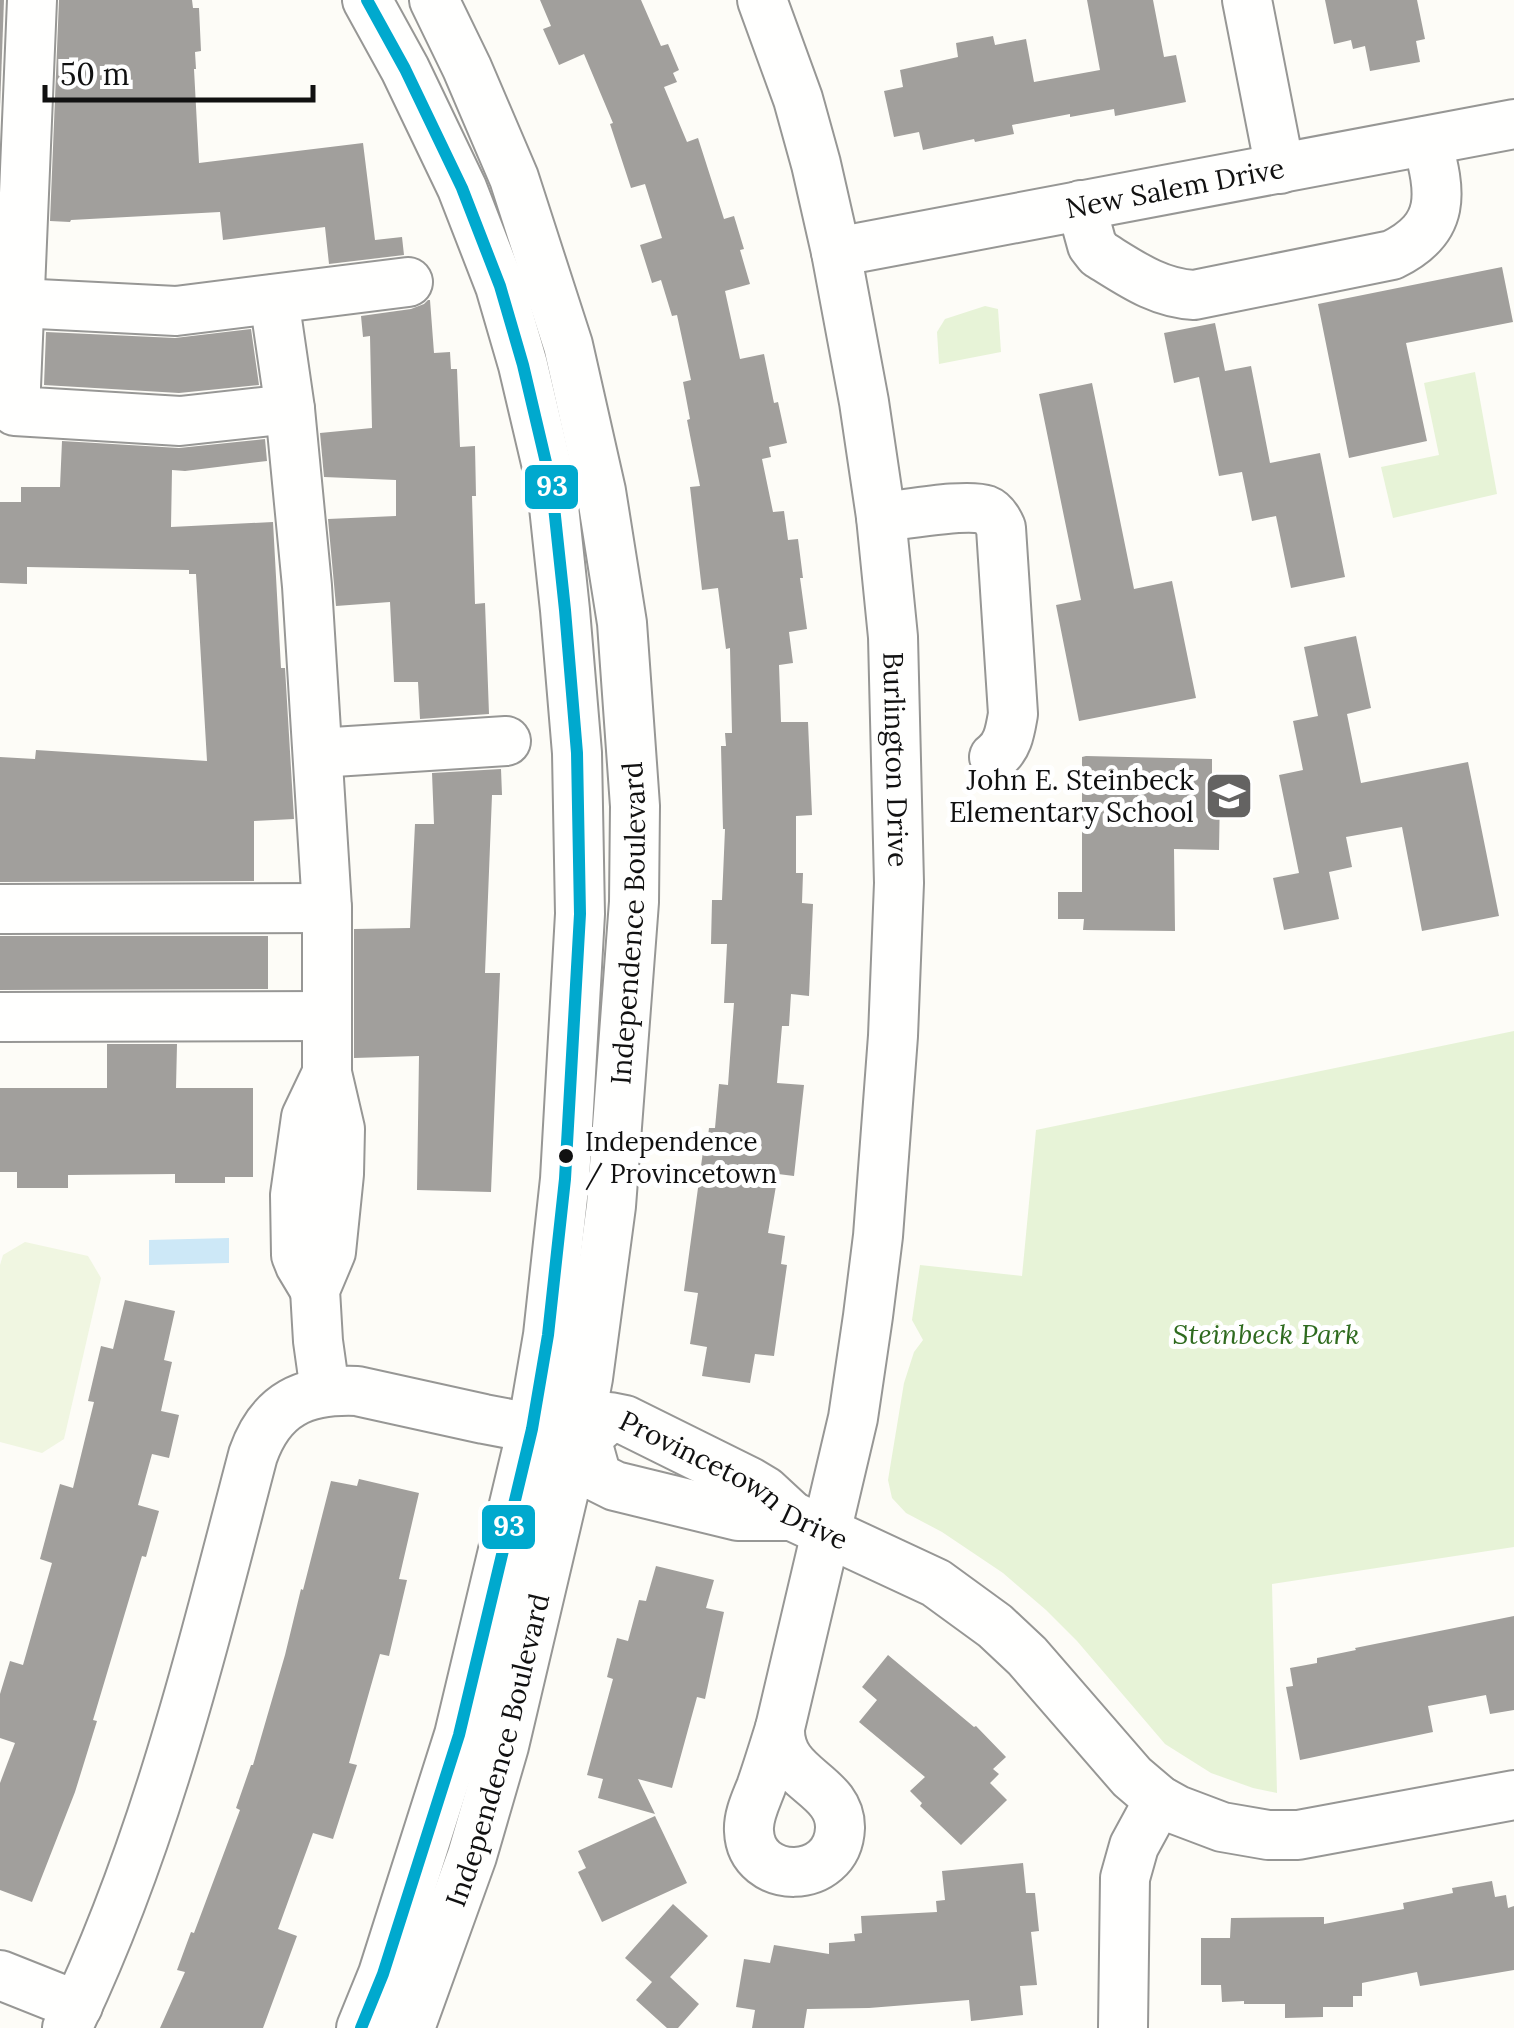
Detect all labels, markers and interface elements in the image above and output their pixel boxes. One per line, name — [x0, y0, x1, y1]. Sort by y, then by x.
scale bar — [45, 40, 312, 102]
text: 50 m — [60, 55, 130, 93]
street label: New Salem Drive — [1063, 150, 1287, 226]
line badge: 93 — [523, 463, 580, 511]
text: 93 — [536, 468, 568, 504]
street label: Burlington Drive — [875, 651, 917, 868]
street label: Independence Boulevard — [602, 760, 653, 1086]
place label: John E. Steinbeck Elementary School — [949, 762, 1194, 830]
school or university icon: John E. Steinbeck Elementary School — [1203, 770, 1255, 822]
place label: Independence / Provincetown — [585, 1125, 777, 1191]
marker: Independence / Provincetown — [556, 1146, 576, 1166]
park label: Steinbeck Park — [1172, 1316, 1360, 1352]
street label: Provincetown Drive — [613, 1402, 854, 1558]
line badge: 93 — [480, 1503, 537, 1551]
text: 93 — [493, 1508, 525, 1544]
street label: Independence Boulevard — [437, 1590, 557, 1912]

